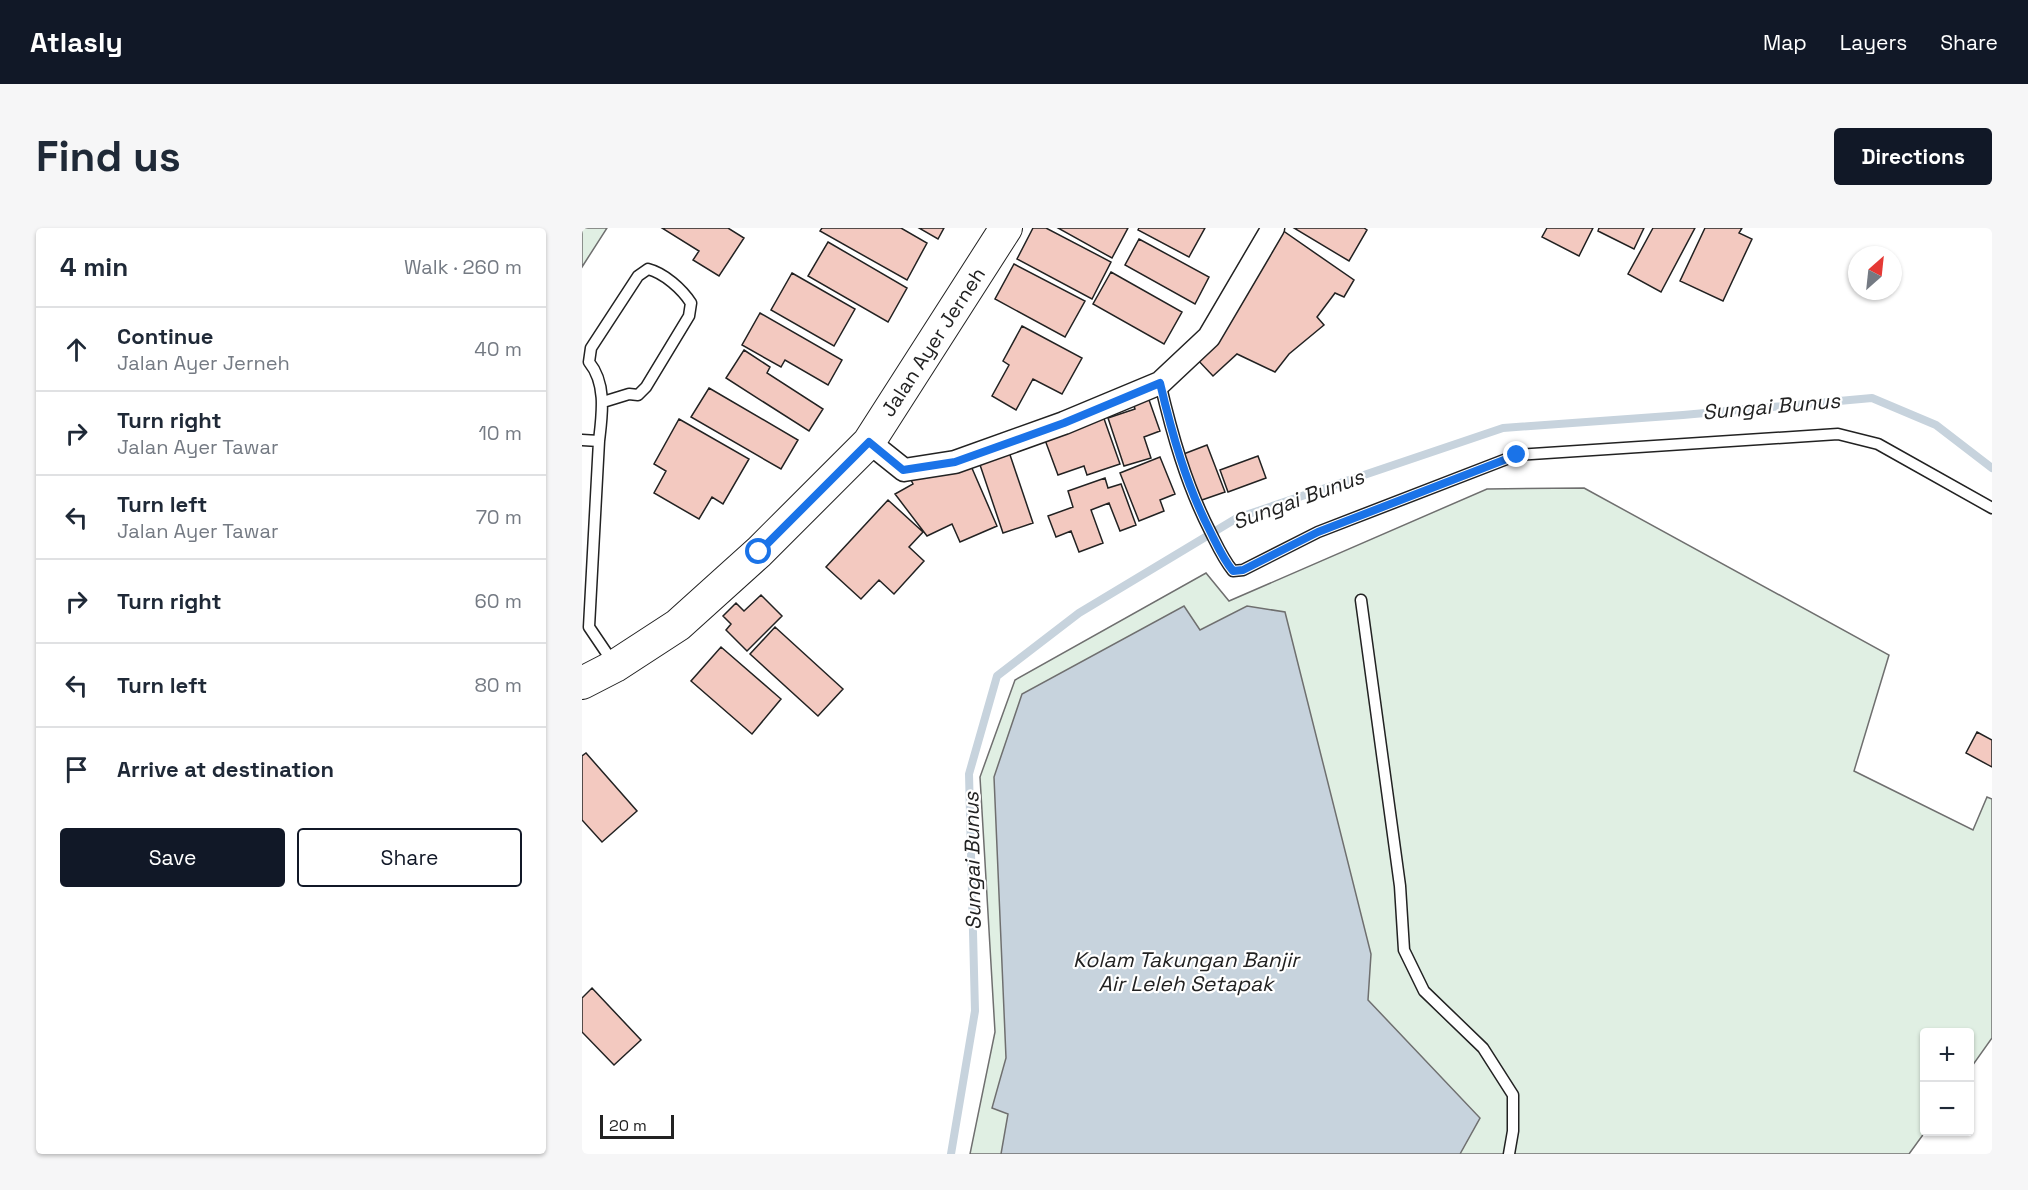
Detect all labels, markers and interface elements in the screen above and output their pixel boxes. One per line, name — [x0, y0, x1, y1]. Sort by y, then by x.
text: Atlasly — [30, 24, 123, 60]
text: Map — [1763, 29, 1807, 56]
text: Layers — [1840, 29, 1907, 56]
text: Share — [1940, 29, 1998, 56]
button: Directions — [1834, 128, 1992, 185]
text: Find us — [36, 130, 181, 183]
north arrow — [1848, 246, 1902, 300]
text: 4 min — [60, 250, 128, 284]
text: Walk · 260 m — [404, 254, 522, 280]
street label: Jalan Ayer Jerneh — [875, 262, 991, 422]
text: Continue — [117, 322, 213, 350]
icon: ahead — [60, 333, 93, 366]
text: 40 m — [474, 336, 522, 362]
text: Jalan Ayer Jerneh — [117, 350, 290, 376]
water label: Sungai Bunus — [1701, 386, 1842, 425]
text: Turn right — [117, 406, 222, 434]
icon: right — [60, 417, 93, 450]
text: 10 m — [478, 420, 522, 446]
text: Jalan Ayer Tawar — [117, 434, 278, 460]
route end — [1503, 441, 1529, 467]
water label: Sungai Bunus — [1229, 462, 1368, 535]
text: Turn left — [117, 490, 207, 518]
icon: left — [60, 501, 93, 534]
text: 70 m — [476, 504, 522, 530]
text: Jalan Ayer Tawar — [117, 518, 278, 544]
route start — [745, 538, 771, 564]
icon: right — [60, 585, 93, 618]
text: Turn right — [117, 587, 222, 615]
text: 60 m — [475, 588, 522, 614]
icon: left — [60, 669, 93, 702]
text: Turn left — [117, 671, 207, 699]
text: 80 m — [474, 672, 522, 698]
icon: arrive — [60, 753, 93, 786]
text: Arrive at destination — [117, 755, 334, 783]
water label: Sungai Bunus — [957, 791, 987, 930]
button: Save — [60, 828, 285, 887]
button: Share — [297, 828, 522, 887]
water label: Kolam Takungan Banjir Air Leleh Setapak — [1073, 946, 1301, 997]
map controls — [1920, 1028, 1974, 1136]
button: + — [1920, 1028, 1974, 1082]
button: − — [1920, 1082, 1974, 1136]
scale bar — [600, 1112, 674, 1140]
text: 20 m — [609, 1115, 647, 1136]

